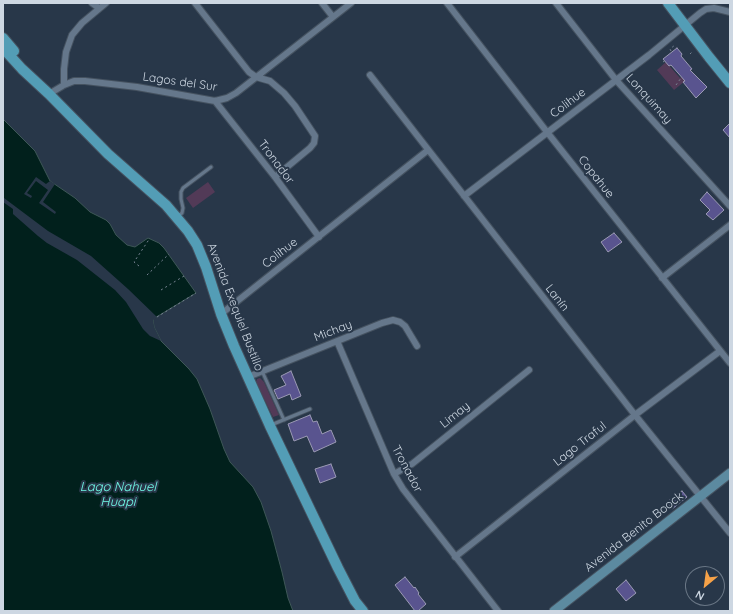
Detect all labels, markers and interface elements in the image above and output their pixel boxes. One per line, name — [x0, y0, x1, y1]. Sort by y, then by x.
street label: Lagos del Sur — [142, 70, 218, 94]
street label: Lonquimay — [623, 71, 675, 127]
street label: Colihue — [547, 85, 589, 121]
street label: Tronador — [255, 137, 297, 187]
street label: Copahue — [575, 153, 617, 201]
street label: Colihue — [259, 235, 301, 271]
street label: Avenida Exequiel Bustillo — [204, 241, 266, 373]
street label: Lanín — [542, 282, 572, 314]
street label: Michay — [312, 317, 354, 345]
street label: Limay — [437, 399, 473, 431]
street label: Lago Traful — [551, 419, 609, 469]
street label: Tronador — [389, 443, 425, 495]
water label: Lago Nahuel Huapi — [80, 479, 156, 510]
street label: Avenida Benito Boock — [582, 489, 686, 575]
north arrow — [685, 566, 725, 606]
text: N — [693, 588, 707, 604]

